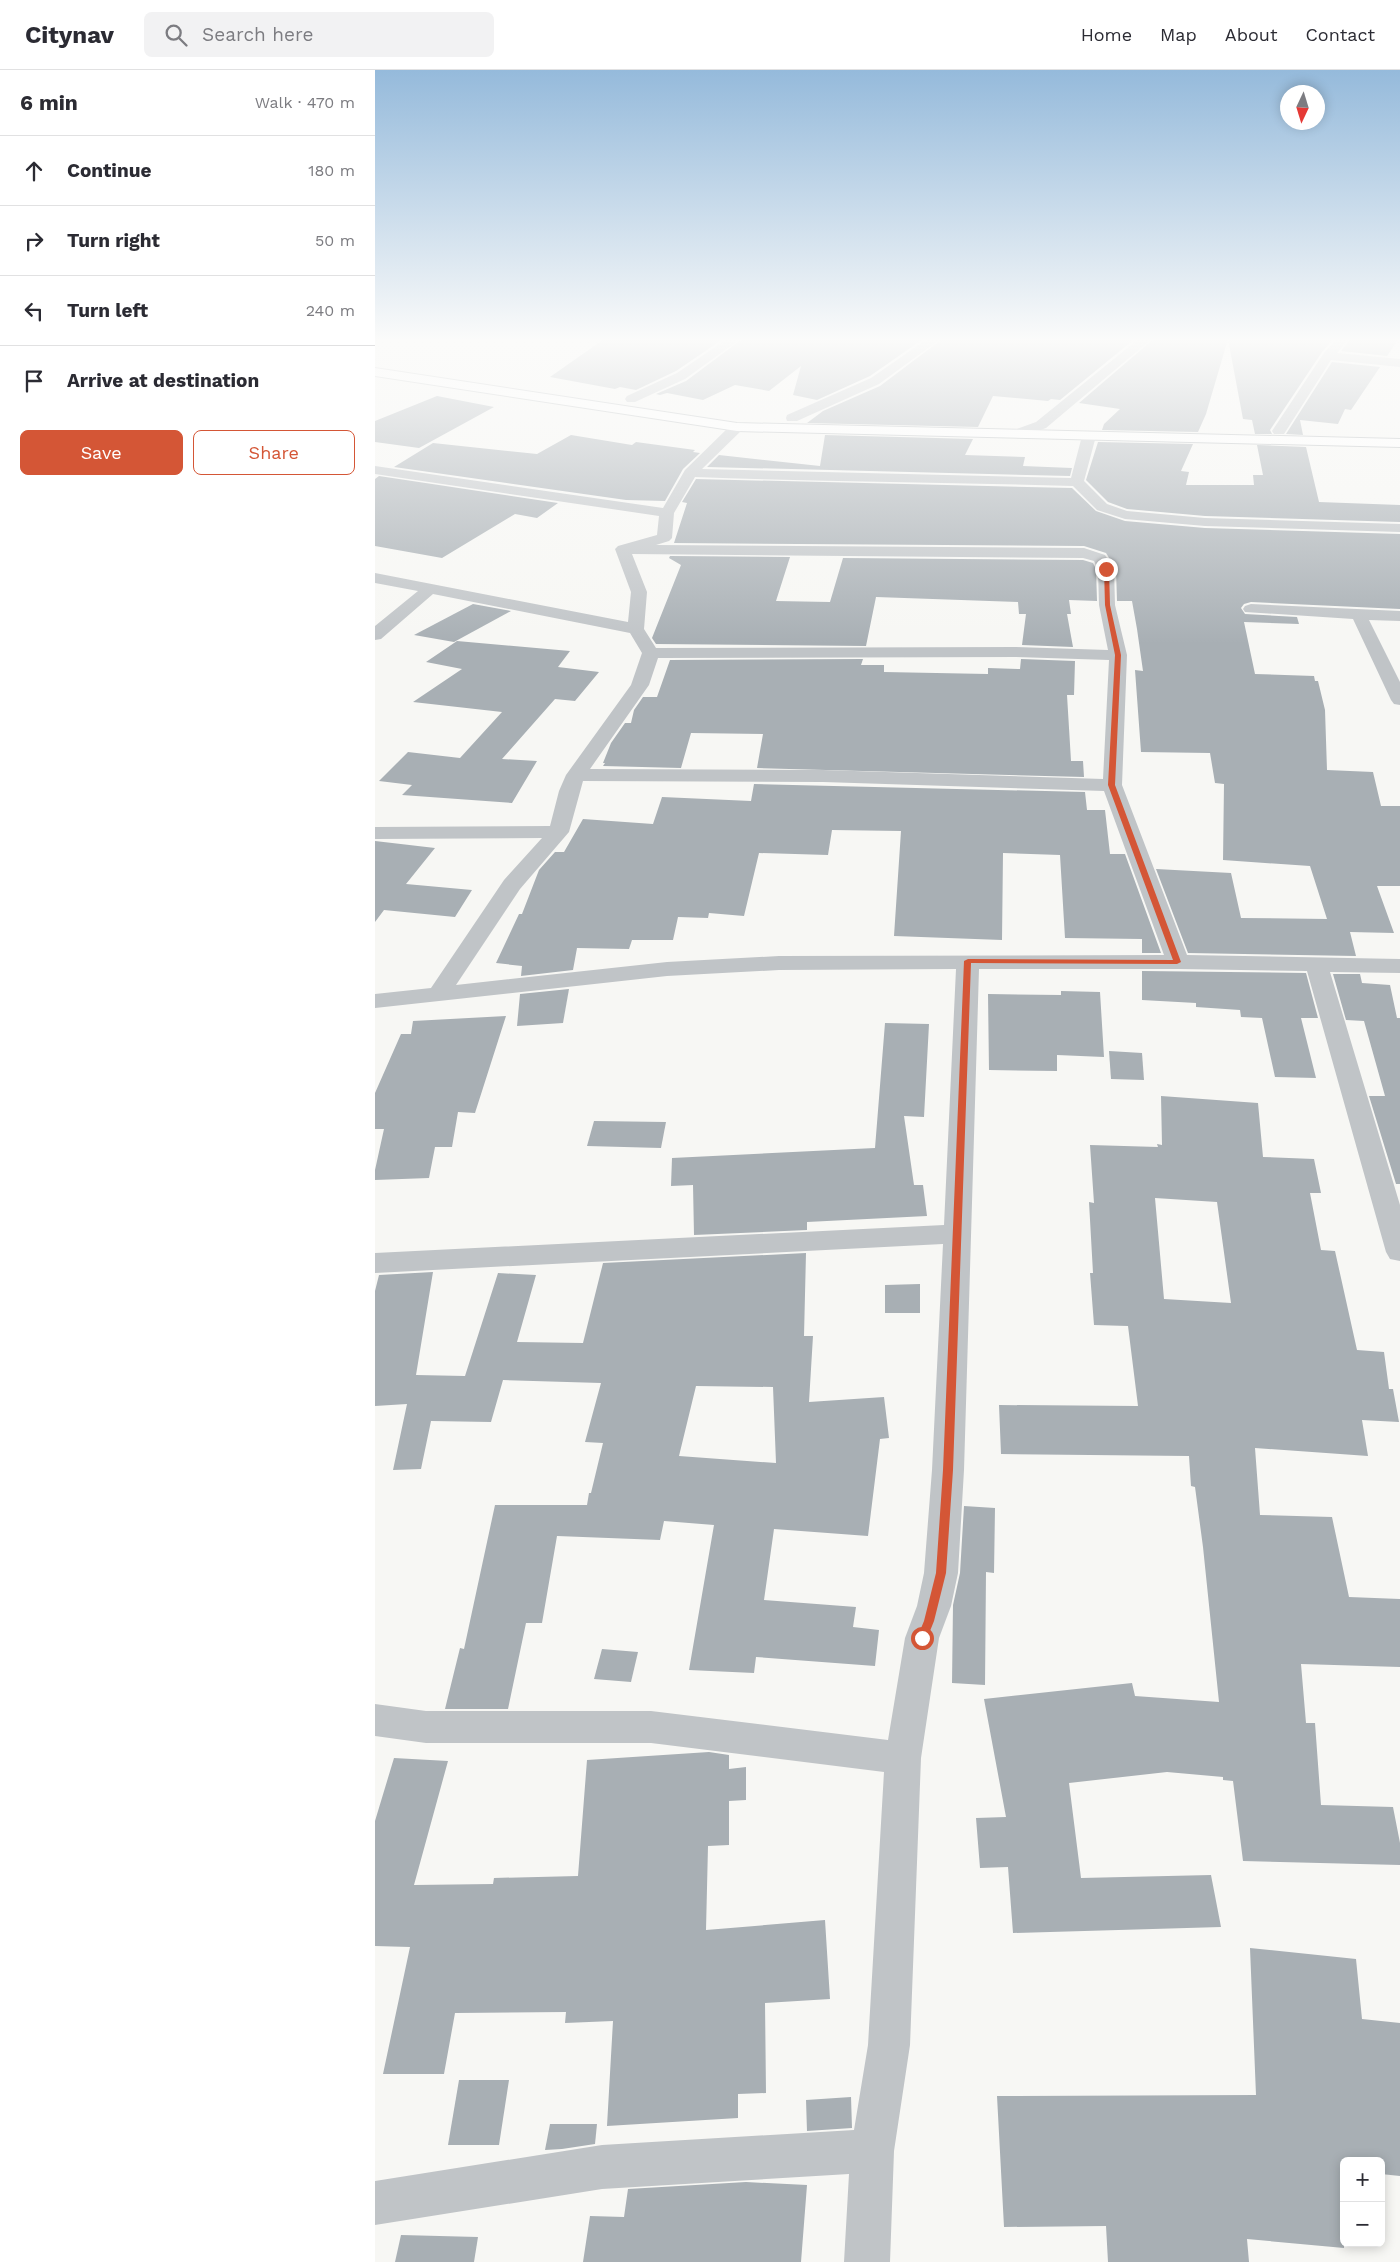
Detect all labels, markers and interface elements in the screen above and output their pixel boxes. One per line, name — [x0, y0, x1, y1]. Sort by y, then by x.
search box — [144, 12, 494, 57]
text: Citynav — [25, 21, 114, 49]
icon: search — [162, 21, 190, 49]
text: Search here — [202, 23, 313, 46]
text: Home — [1081, 24, 1132, 45]
text: Map — [1160, 24, 1197, 45]
text: About — [1225, 24, 1277, 45]
text: Contact — [1305, 24, 1375, 45]
north arrow — [1280, 85, 1325, 130]
text: 6 min — [20, 90, 78, 115]
text: Walk · 470 m — [255, 93, 355, 112]
icon: ahead — [20, 157, 48, 185]
text: Continue — [67, 159, 151, 182]
text: 180 m — [308, 161, 355, 180]
icon: right — [20, 227, 48, 255]
text: Turn right — [67, 229, 160, 252]
text: 50 m — [315, 231, 355, 250]
icon: left — [20, 297, 48, 325]
text: Turn left — [67, 299, 148, 322]
text: 240 m — [306, 301, 355, 320]
icon: arrive — [20, 367, 48, 395]
text: Arrive at destination — [67, 369, 259, 392]
button: Save — [20, 430, 183, 475]
button: Share — [193, 430, 355, 475]
route end — [1095, 558, 1118, 581]
route start — [911, 1627, 934, 1650]
map controls — [1340, 2157, 1385, 2247]
button: + — [1340, 2157, 1385, 2202]
button: − — [1340, 2202, 1385, 2247]

